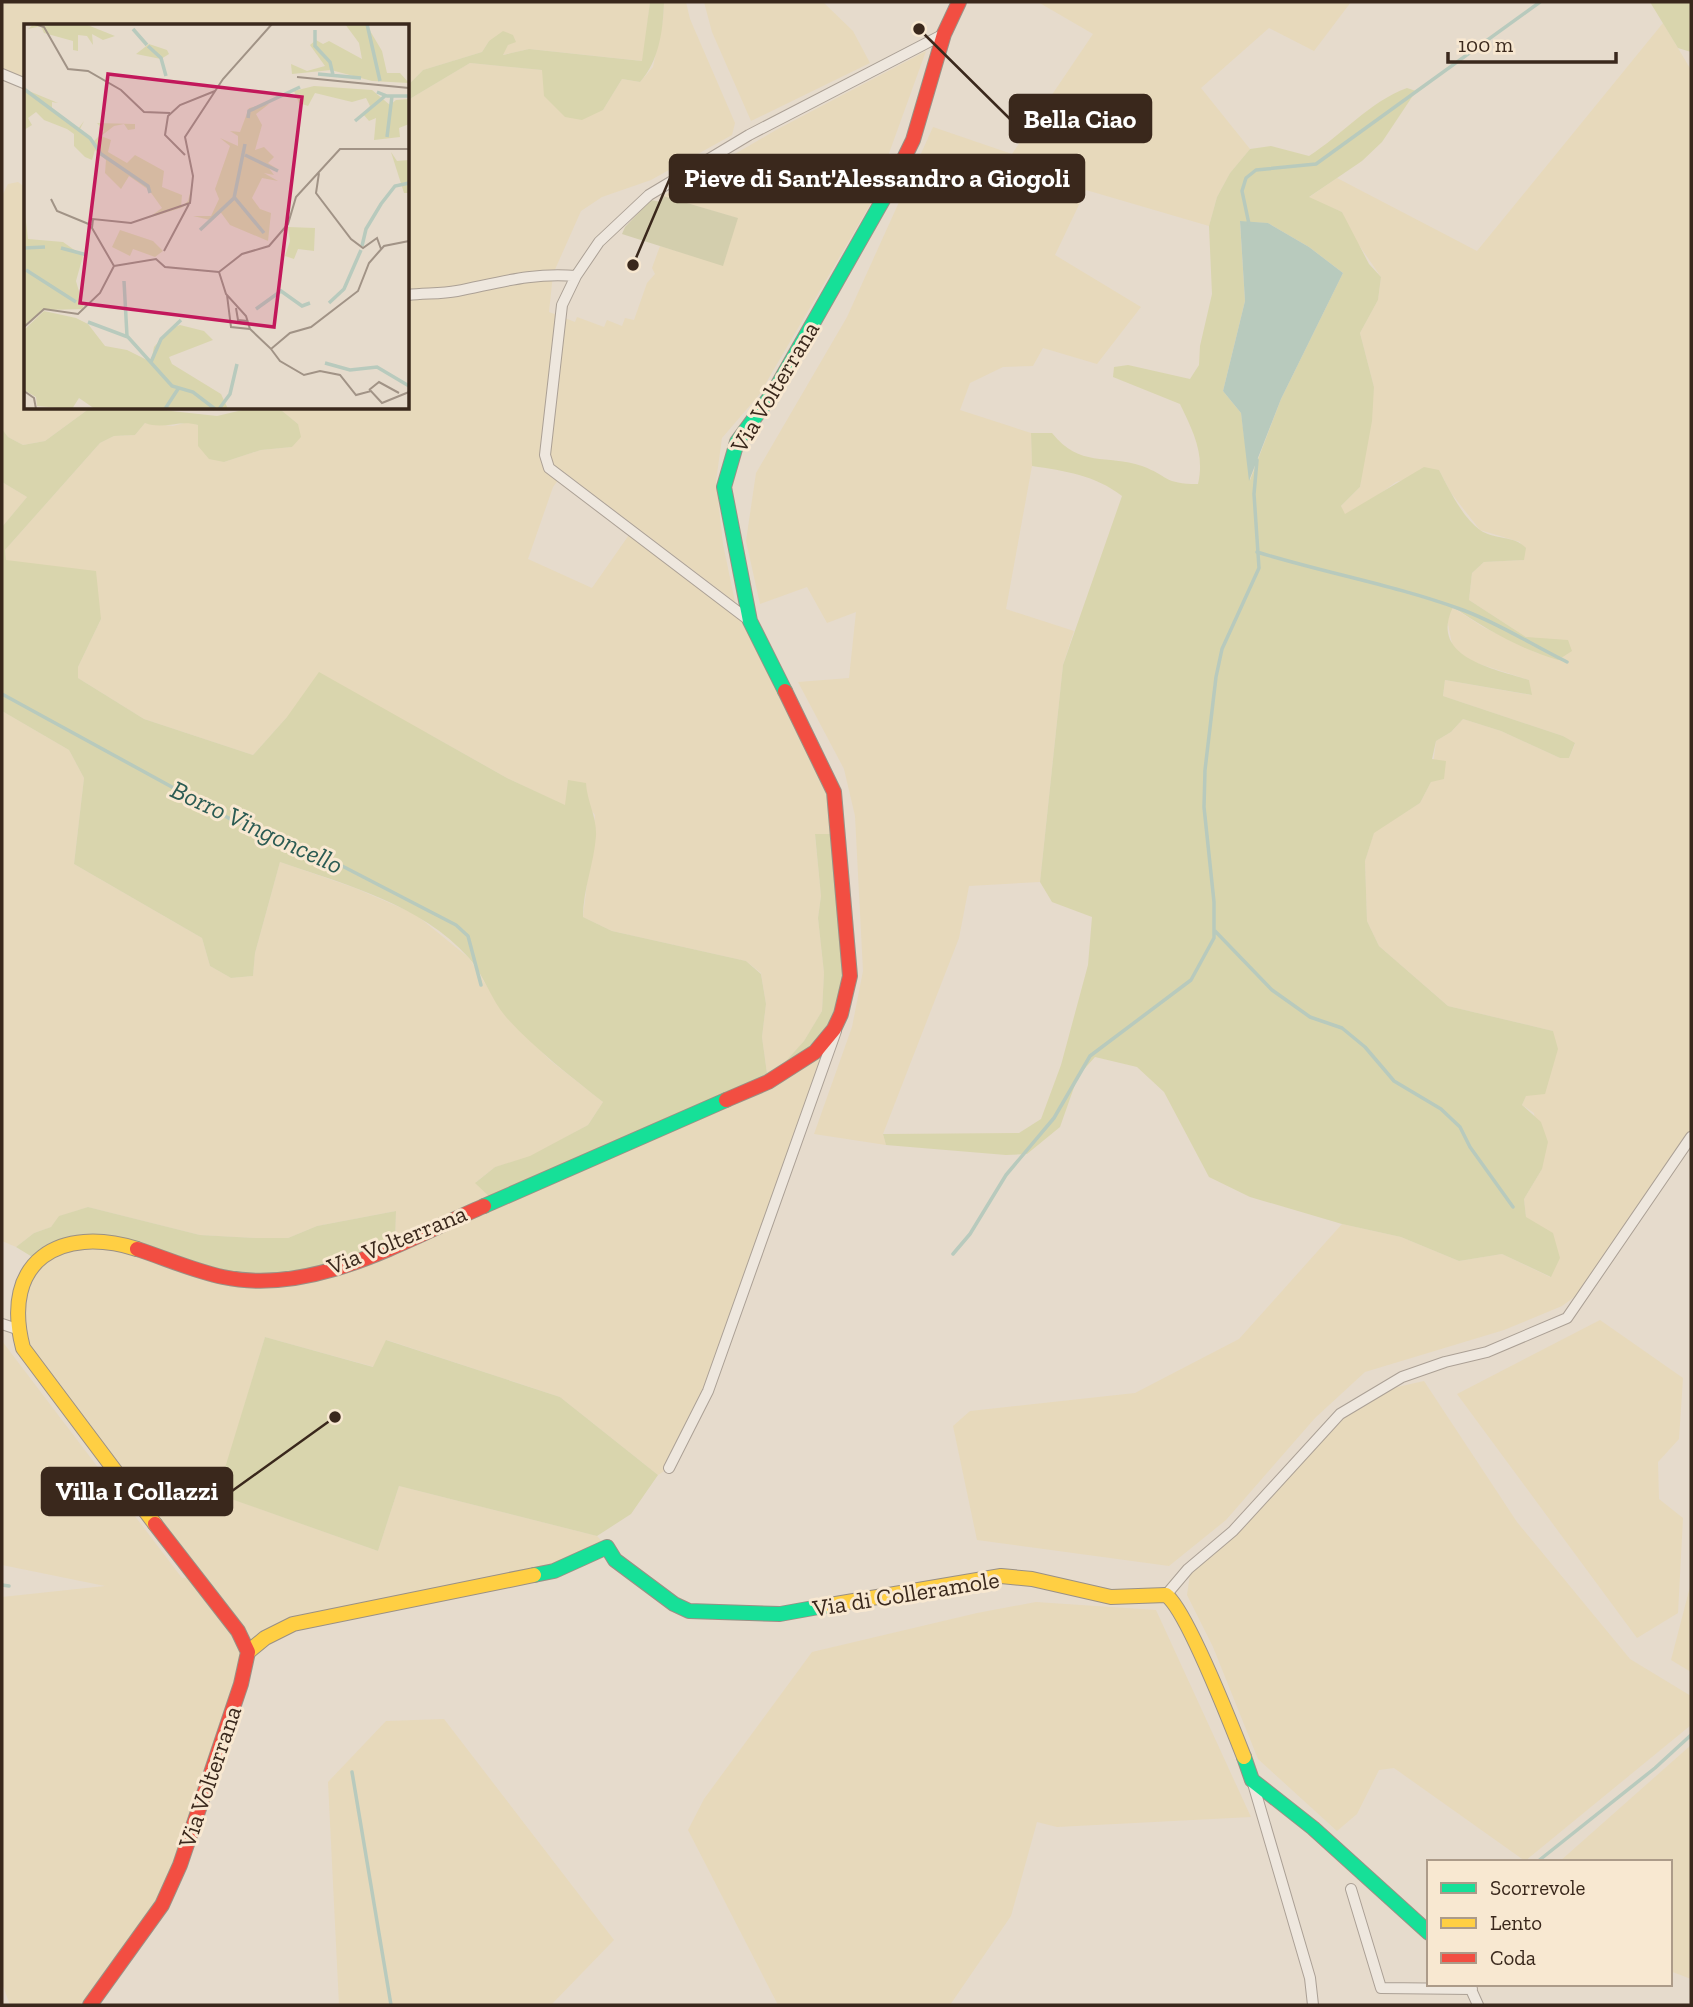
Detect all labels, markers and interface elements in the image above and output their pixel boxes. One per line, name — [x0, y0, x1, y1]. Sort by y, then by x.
scale bar — [1448, 21, 1616, 65]
inset map — [24, 24, 410, 410]
text: 100 m — [1458, 32, 1513, 57]
callout: Bella Ciao — [1010, 95, 1151, 142]
text: Bella Ciao — [1024, 103, 1137, 135]
callout: Pieve di Sant'Alessandro a Giogoli — [670, 155, 1084, 202]
text: Pieve di Sant'Alessandro a Giogoli — [684, 162, 1070, 194]
street label: Via Volterrana — [724, 316, 825, 458]
water label: Borro Vingoncello — [166, 773, 348, 881]
street label: Via Volterrana — [322, 1198, 471, 1281]
callout: Villa I Collazzi — [42, 1468, 232, 1515]
text: Villa I Collazzi — [56, 1475, 219, 1507]
street label: Via di Colleramole — [810, 1564, 1001, 1623]
street label: Via Volterrana — [171, 1702, 247, 1852]
legend — [1427, 1860, 1672, 1986]
text: Scorrevole — [1490, 1875, 1585, 1900]
text: Lento — [1490, 1910, 1542, 1935]
text: Coda — [1490, 1945, 1536, 1970]

